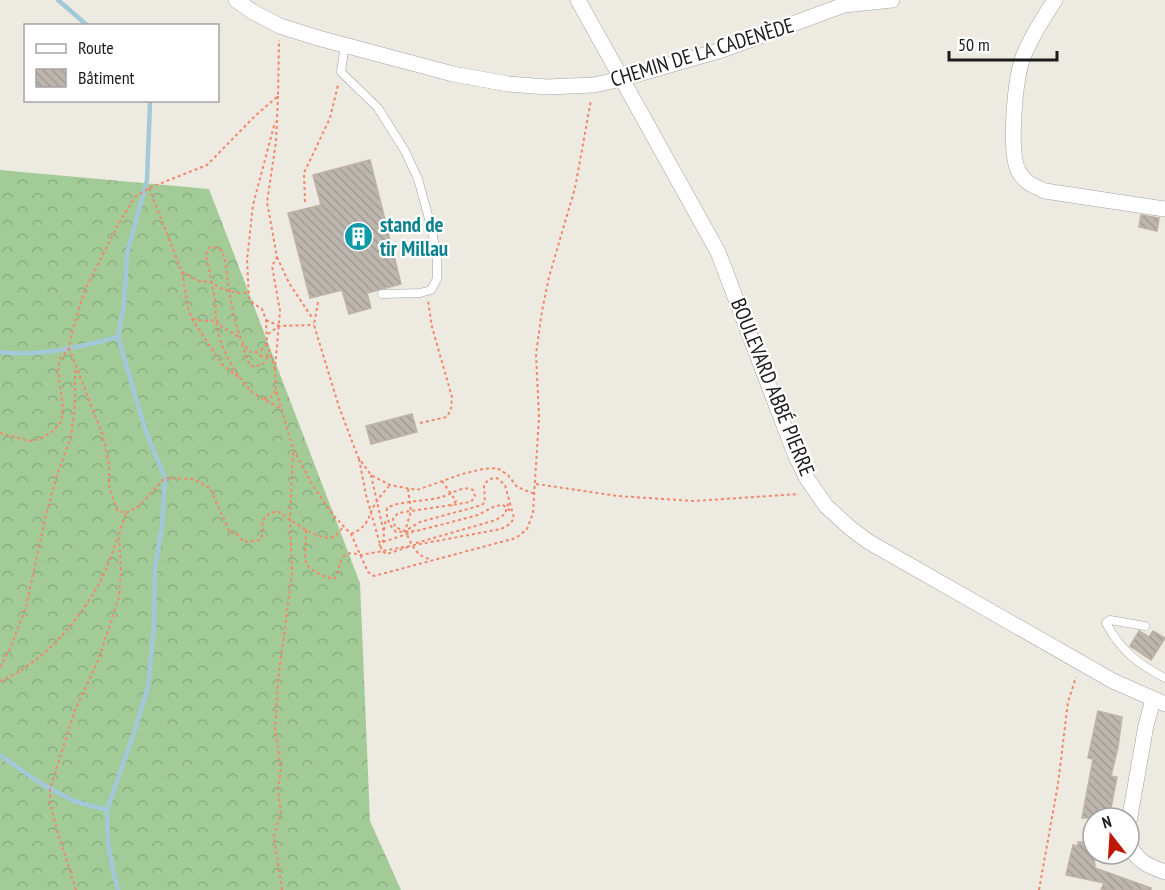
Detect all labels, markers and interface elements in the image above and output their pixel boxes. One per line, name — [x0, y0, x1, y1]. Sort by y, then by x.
street label: CHEMIN DE LA CADENÈDE — [607, 11, 797, 93]
legend — [24, 24, 219, 102]
scale bar — [949, 24, 1057, 62]
text: 50 m — [958, 33, 990, 56]
text: Route — [78, 36, 114, 59]
text: Bâtiment — [78, 66, 135, 89]
place label: stand de tir Millau — [380, 211, 448, 262]
building icon: stand de tir Millau — [343, 220, 375, 252]
street label: BOULEVARD ABBÉ PIERRE — [725, 294, 821, 480]
north arrow — [1081, 806, 1141, 866]
text: N — [1100, 811, 1114, 832]

